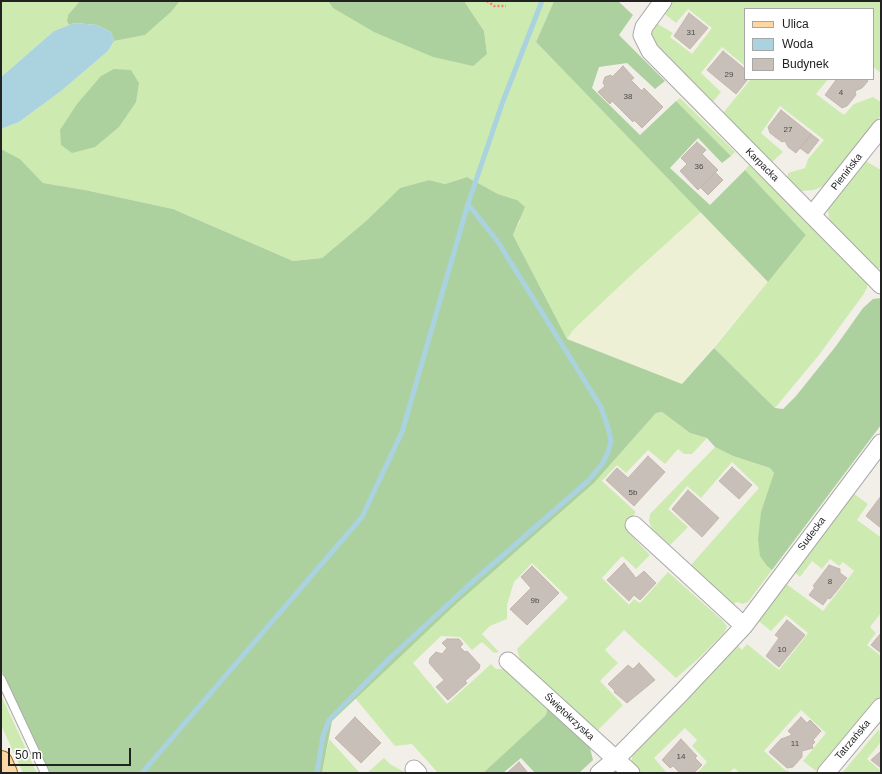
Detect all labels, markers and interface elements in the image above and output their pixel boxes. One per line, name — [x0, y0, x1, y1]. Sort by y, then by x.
legend — [744, 8, 874, 80]
text: Ulica — [782, 17, 809, 31]
house number: 31 — [687, 28, 695, 38]
text: Woda — [782, 37, 813, 51]
text: Budynek — [782, 57, 829, 71]
house number: 29 — [725, 70, 733, 80]
house number: 4 — [839, 88, 843, 98]
house number: 38 — [624, 92, 632, 102]
house number: 27 — [784, 125, 792, 135]
street label: Karpacka — [743, 146, 781, 184]
street label: Pienińska — [829, 151, 865, 193]
house number: 36 — [695, 162, 703, 172]
house number: 5b — [629, 488, 637, 498]
street label: Sudecka — [795, 515, 829, 553]
house number: 8 — [828, 577, 832, 587]
house number: 9b — [531, 596, 539, 606]
house number: 10 — [778, 645, 786, 655]
street label: Świętokrzyska — [542, 691, 596, 743]
street label: Tatrzańska — [833, 718, 873, 762]
house number: 11 — [791, 739, 799, 749]
scale bar — [10, 740, 133, 766]
text: 50 m — [15, 748, 42, 762]
house number: 14 — [677, 752, 685, 762]

